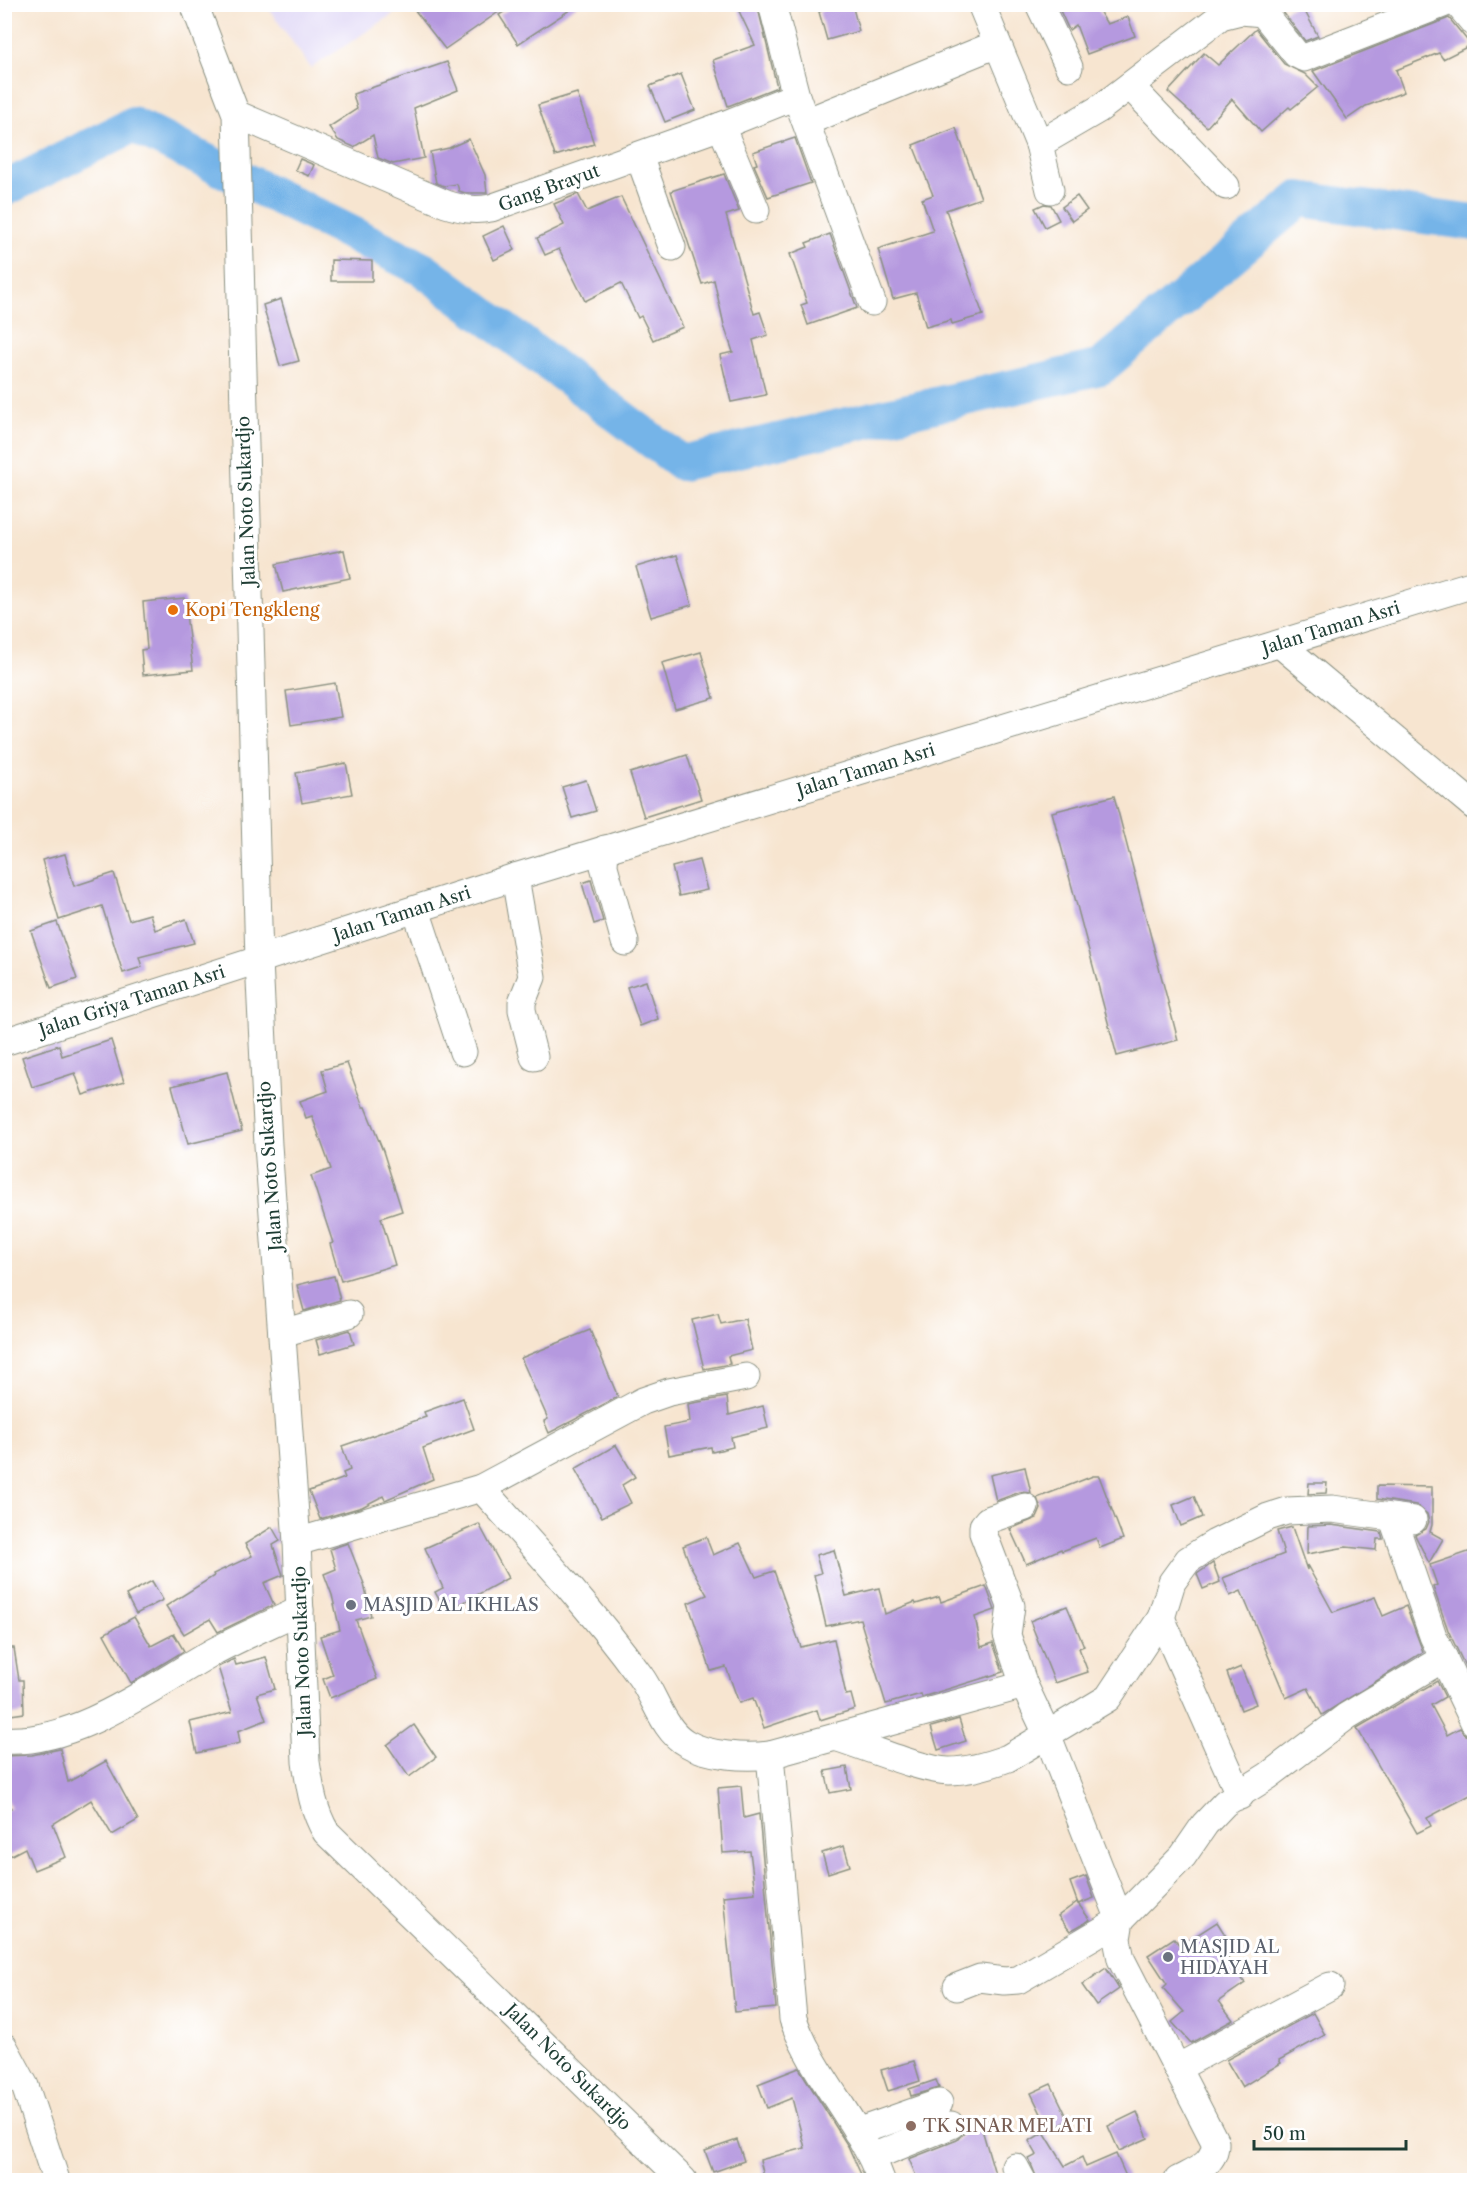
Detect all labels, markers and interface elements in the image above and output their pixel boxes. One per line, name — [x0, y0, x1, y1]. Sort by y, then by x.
street label: Gang Brayut — [495, 159, 603, 216]
street label: Jalan Noto Sukardjo — [232, 416, 260, 589]
street label: Jalan Taman Asri — [1256, 596, 1403, 660]
place label: Kopi Tengkleng — [185, 599, 320, 621]
marker: Kopi Tengkleng — [166, 603, 180, 617]
street label: Jalan Taman Asri — [791, 738, 938, 802]
street label: Jalan Taman Asri — [328, 881, 474, 948]
street label: Jalan Griya Taman Asri — [33, 960, 228, 1042]
street label: Jalan Noto Sukardjo — [253, 1080, 287, 1255]
street label: Jalan Noto Sukardjo — [288, 1566, 316, 1739]
place label: MASJID AL IKHLAS — [363, 1594, 539, 1616]
marker: MASJID AL IKHLAS — [344, 1598, 358, 1612]
place label: MASJID AL HIDAYAH — [1180, 1936, 1280, 1979]
marker: MASJID AL HIDAYAH — [1161, 1950, 1175, 1964]
street label: Jalan Noto Sukardjo — [498, 1997, 636, 2135]
scale bar — [1254, 2113, 1406, 2151]
place label: TK SINAR MELATI — [923, 2115, 1092, 2137]
marker: TK SINAR MELATI — [904, 2119, 918, 2133]
text: 50 m — [1263, 2123, 1306, 2145]

